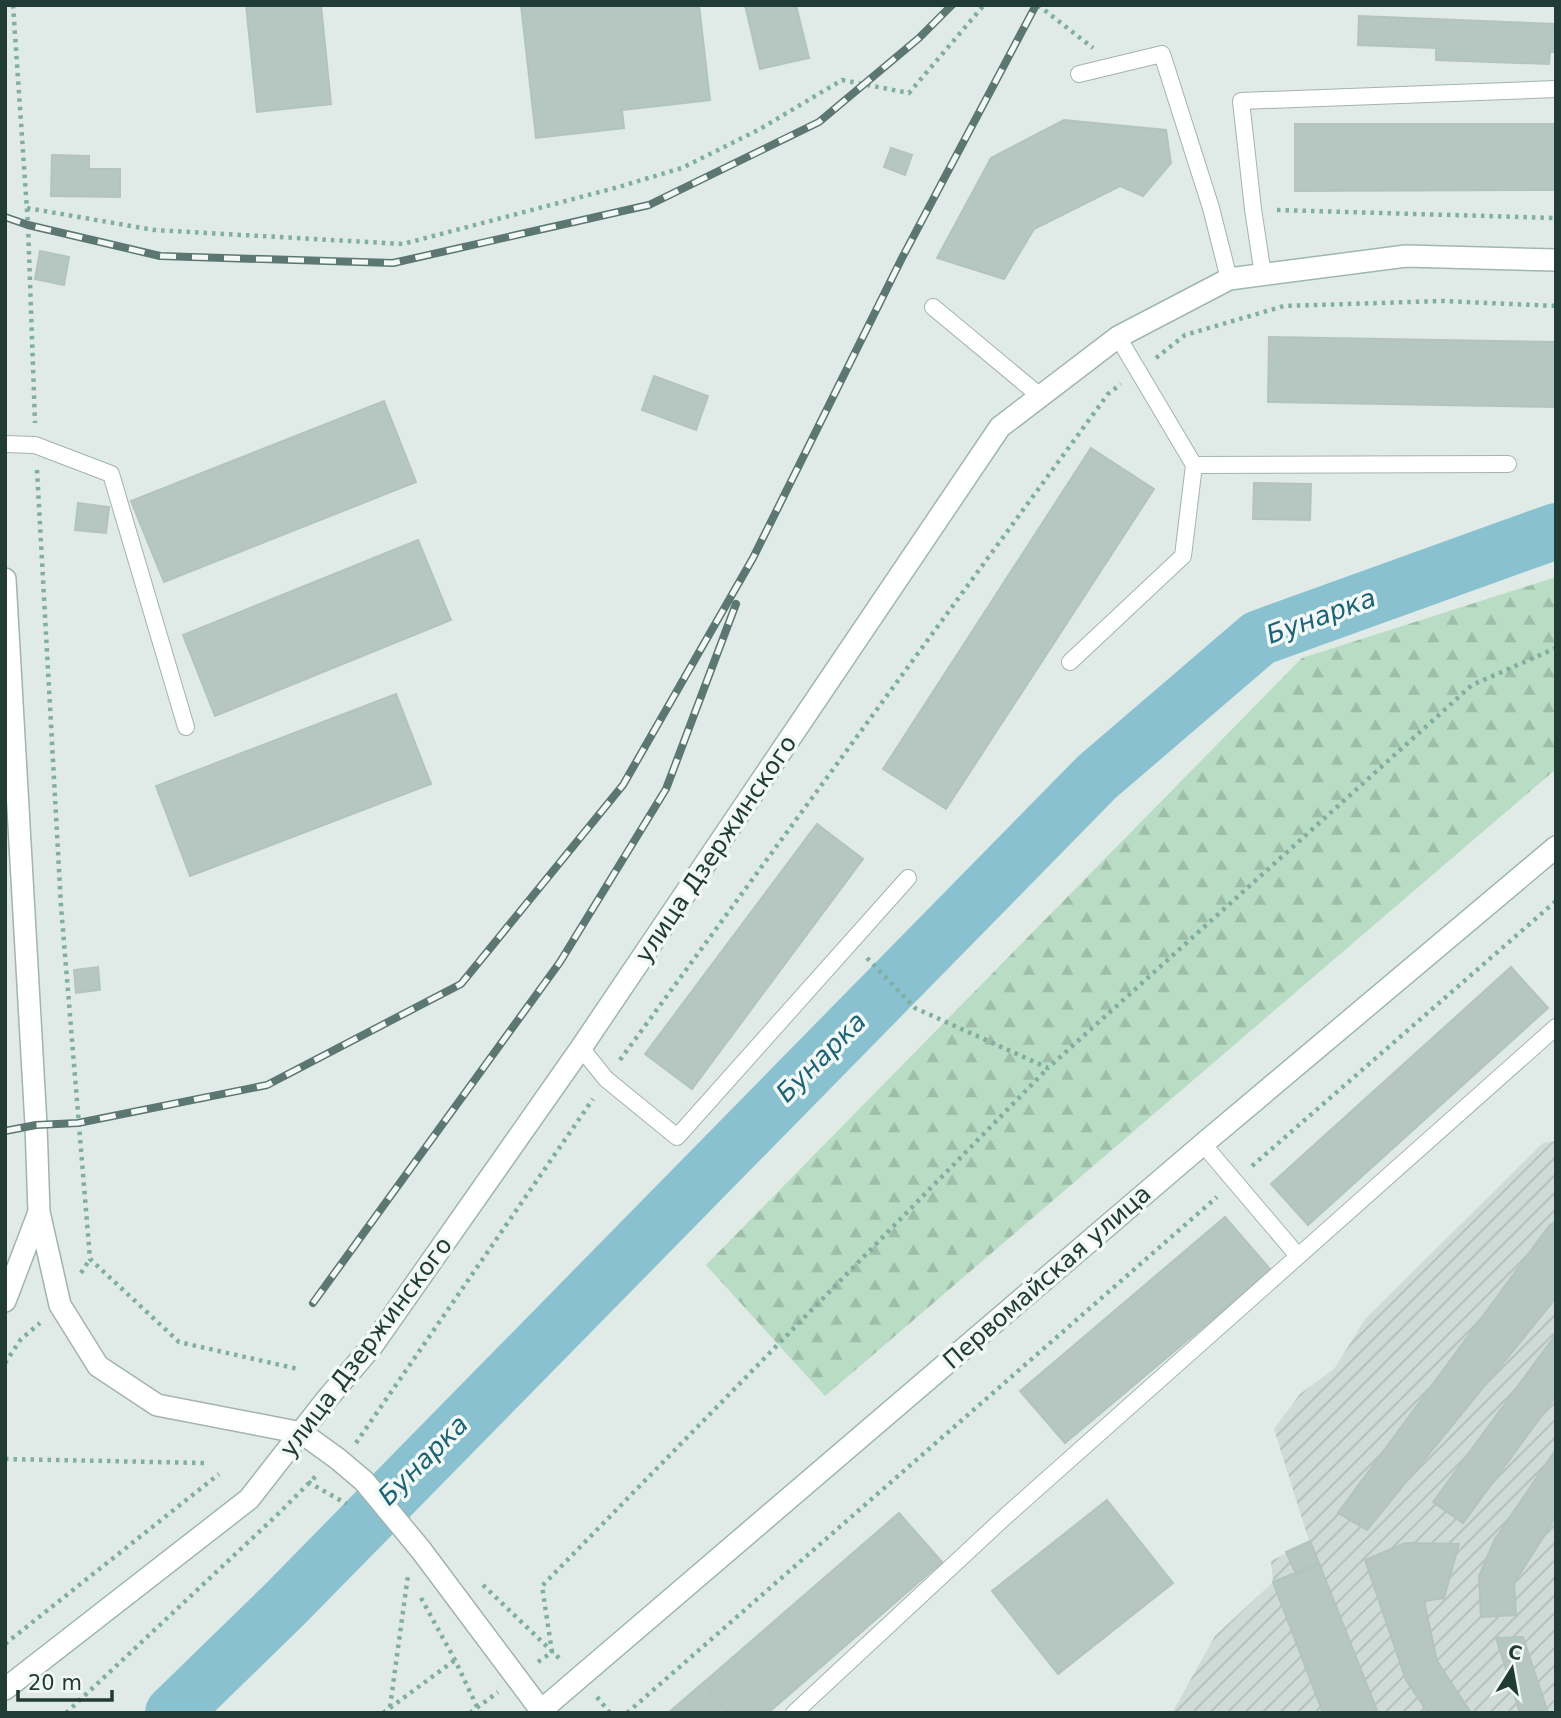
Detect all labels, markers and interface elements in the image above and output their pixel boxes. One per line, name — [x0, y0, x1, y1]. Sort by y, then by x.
water label: Бунарка — [1262, 582, 1380, 650]
street label: улица Дзержинского — [629, 730, 803, 968]
water label: Бунарка — [770, 1006, 872, 1108]
street label: Первомайская улица — [937, 1179, 1157, 1375]
street label: улица Дзержинского — [274, 1232, 458, 1462]
water label: Бунарка — [372, 1409, 474, 1511]
north arrow — [1477, 1634, 1547, 1704]
text: С — [1506, 1640, 1524, 1664]
scale bar — [18, 1658, 112, 1702]
text: 20 m — [28, 1671, 82, 1695]

